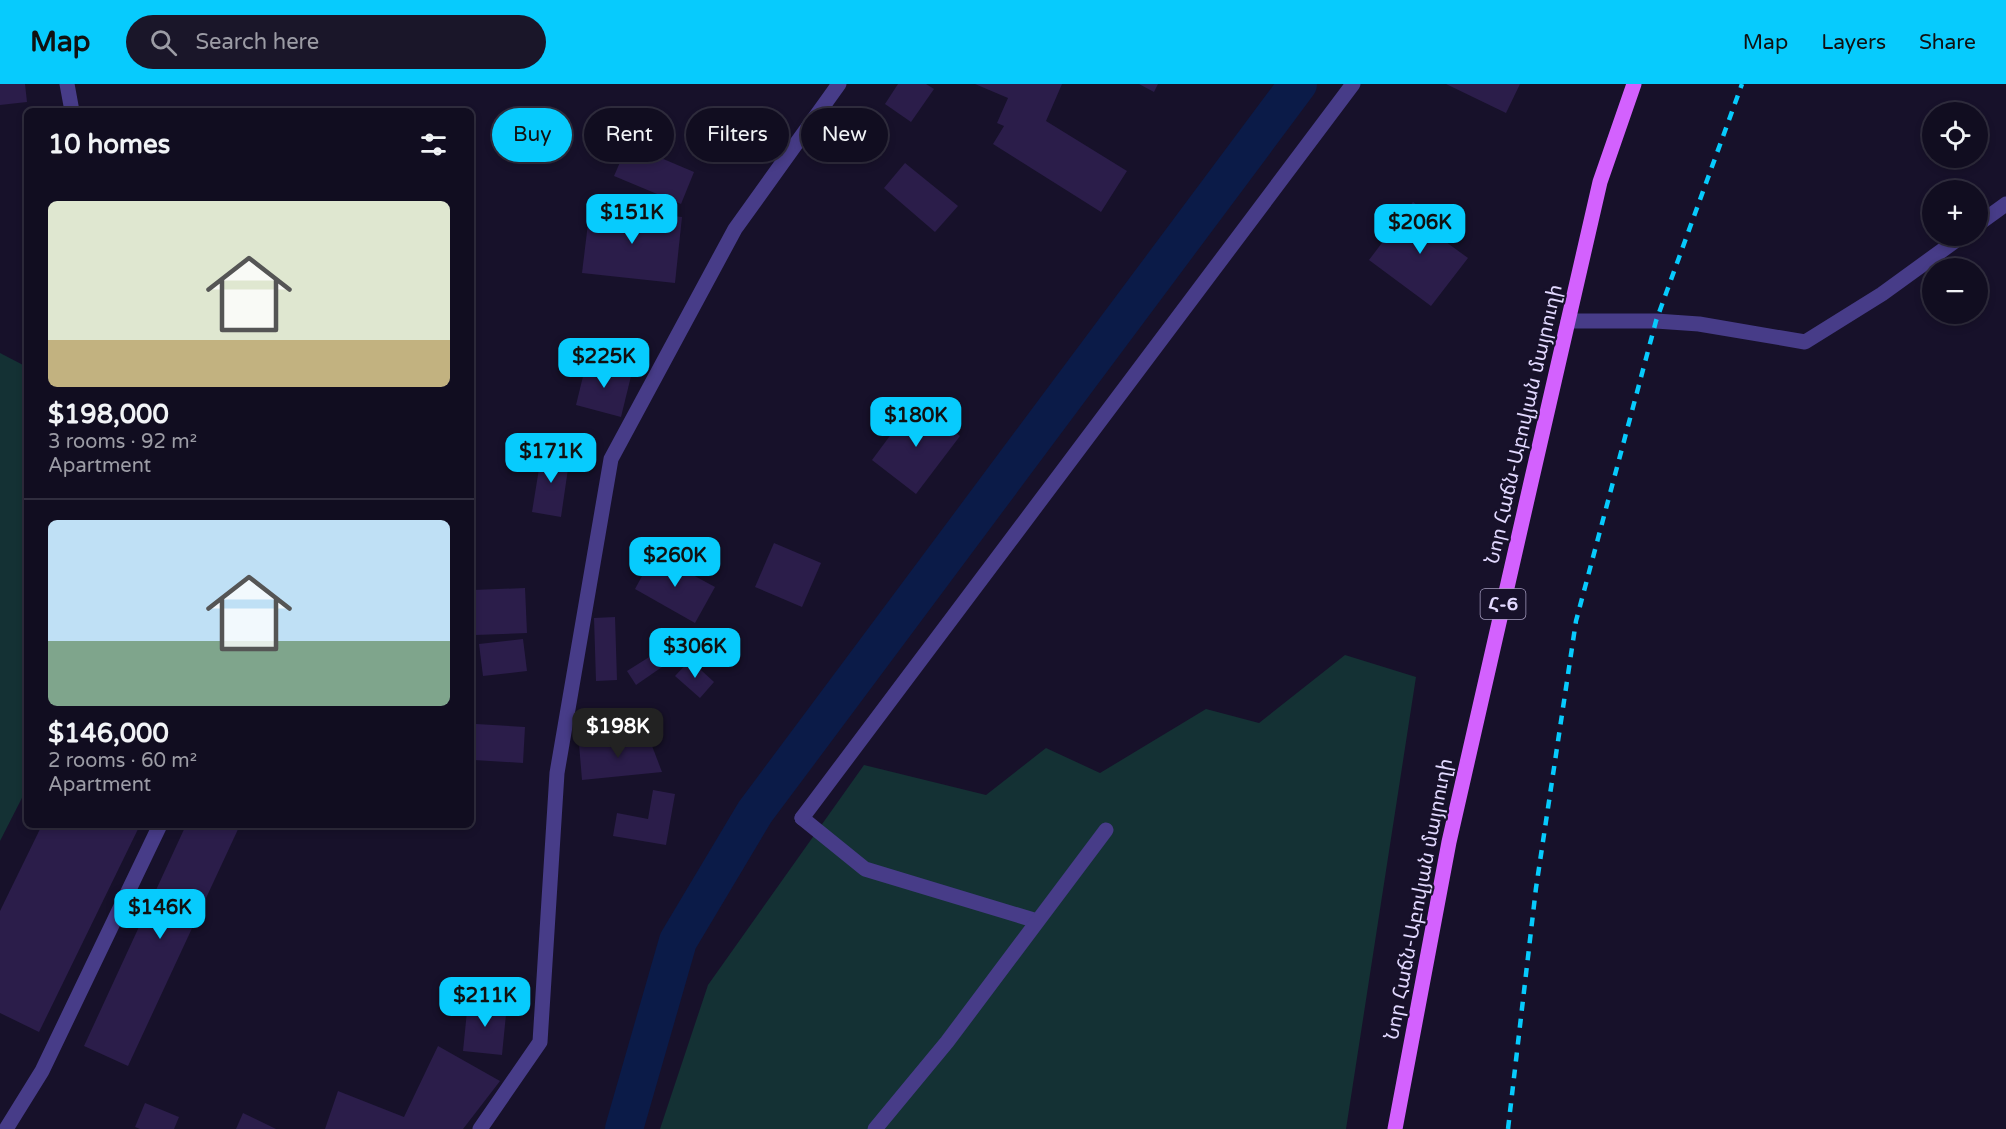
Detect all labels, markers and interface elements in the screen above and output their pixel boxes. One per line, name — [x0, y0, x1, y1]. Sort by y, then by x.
search box — [126, 15, 546, 69]
text: Map — [30, 25, 90, 59]
icon: search — [147, 26, 180, 59]
text: Search here — [195, 29, 319, 55]
text: Map — [1743, 30, 1788, 55]
text: Layers — [1821, 30, 1886, 55]
text: Share — [1919, 30, 1976, 55]
map controls — [1922, 102, 1988, 324]
button: locate — [1922, 102, 1988, 168]
chip: Buy — [492, 108, 572, 162]
chip: Rent — [584, 108, 674, 162]
chip: Filters — [686, 108, 789, 162]
chip: New — [801, 108, 888, 162]
icon: filters — [417, 128, 450, 161]
text: 10 homes — [48, 129, 170, 160]
button: + — [1922, 180, 1988, 246]
pin: $151K — [590, 194, 674, 245]
text: $151K — [600, 201, 664, 225]
pin: $206K — [1378, 204, 1462, 255]
text: $206K — [1388, 211, 1452, 235]
icon: home — [195, 240, 303, 348]
button: − — [1922, 258, 1988, 324]
street label: Նոր Հաճն-Աբովյան մայրուղի — [1480, 282, 1568, 566]
pin: $225K — [562, 338, 646, 389]
text: $225K — [572, 345, 636, 369]
pin: $180K — [874, 397, 958, 448]
text: $198,000 — [48, 399, 169, 430]
text: $180K — [884, 404, 948, 428]
text: 3 rooms · 92 m² — [48, 430, 197, 454]
pin: $171K — [509, 433, 593, 484]
text: $171K — [519, 440, 583, 464]
text: Apartment — [48, 454, 151, 478]
pin: $260K — [633, 537, 717, 588]
text: $260K — [643, 544, 707, 568]
icon: home — [195, 559, 303, 667]
road number: Հ-6 — [1480, 589, 1526, 619]
pin: $306K — [653, 628, 737, 679]
text: $306K — [663, 635, 727, 659]
pin: $198K — [576, 708, 660, 759]
text: $198K — [586, 715, 650, 739]
text: $146,000 — [48, 718, 169, 749]
text: 2 rooms · 60 m² — [48, 749, 197, 773]
street label: Նոր Հաճն-Աբովյան մայրուղի — [1380, 756, 1458, 1042]
text: Apartment — [48, 773, 151, 797]
pin: $146K — [118, 889, 202, 940]
text: $146K — [128, 896, 192, 920]
pin: $211K — [443, 977, 527, 1028]
text: $211K — [453, 984, 517, 1008]

